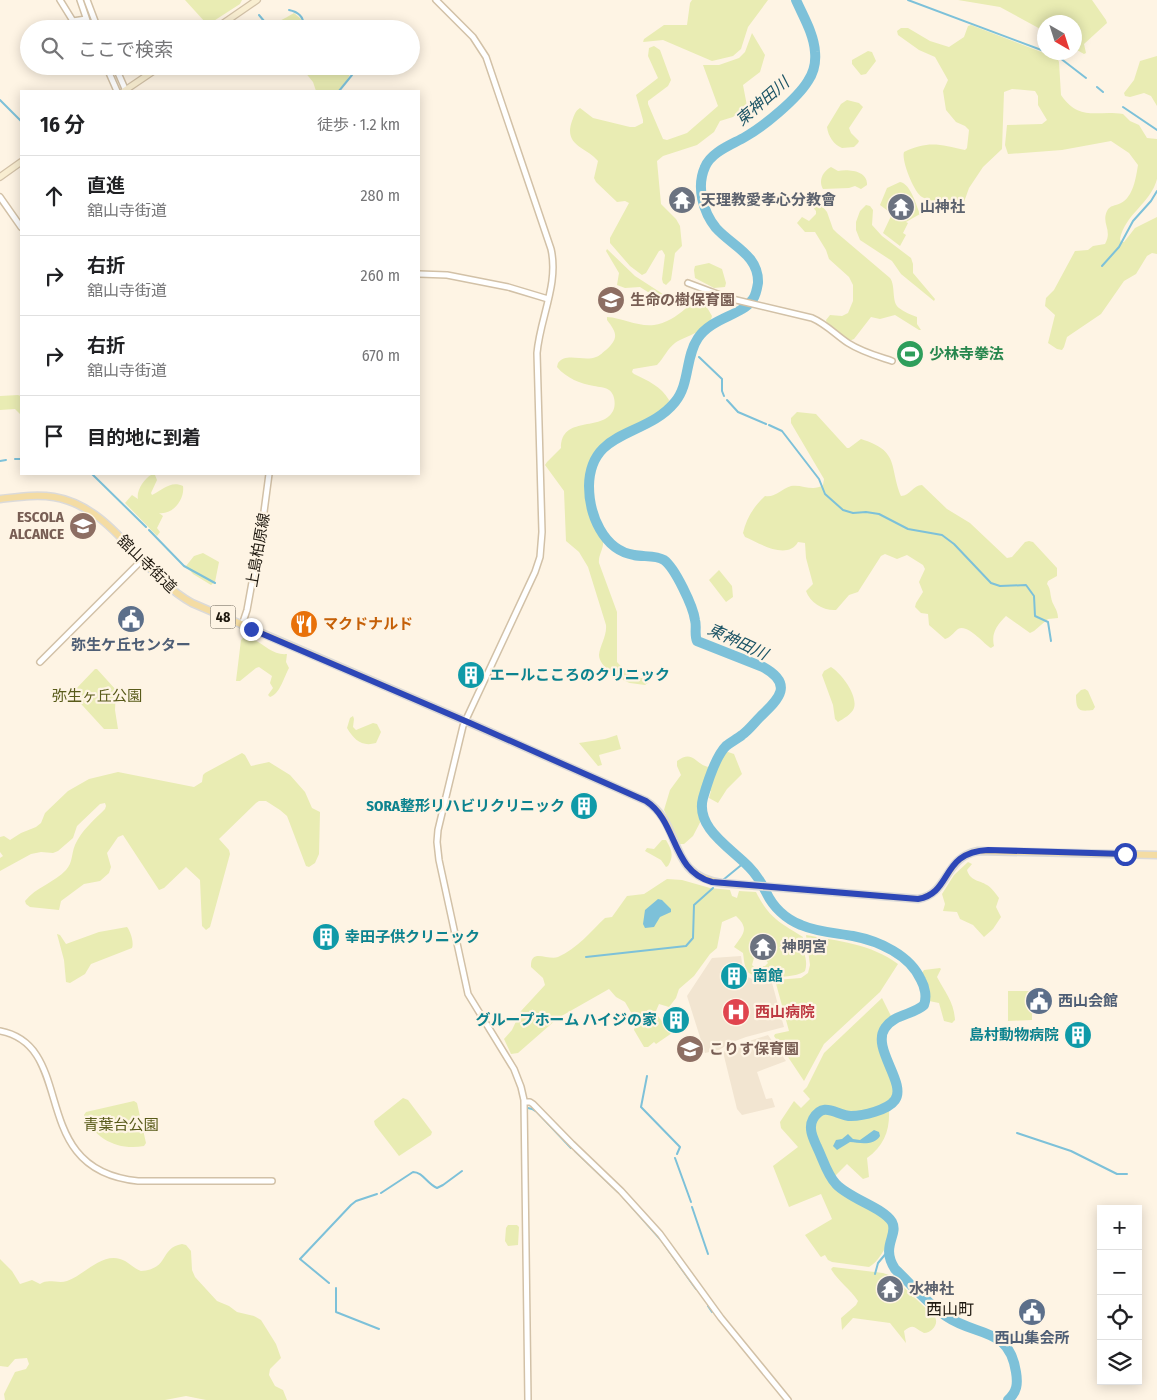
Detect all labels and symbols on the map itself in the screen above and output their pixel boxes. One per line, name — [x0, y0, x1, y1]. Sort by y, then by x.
north arrow — [1037, 15, 1082, 60]
water label: 東神田川 — [732, 72, 794, 130]
temple icon: 天理教愛孝心分教會 — [667, 185, 697, 215]
place label: 天理教愛孝心分教會 — [701, 191, 836, 209]
temple icon: 山神社 — [886, 192, 916, 222]
place label: 山神社 — [920, 198, 965, 216]
school or university icon: 生命の樹保育園 — [596, 285, 626, 315]
place label: 生命の樹保育園 — [630, 291, 735, 309]
sports icon: 少林寺拳法 — [895, 339, 925, 369]
place label: 少林寺拳法 — [929, 345, 1004, 363]
place label: ESCOLA ALCANCE — [9, 508, 65, 543]
school or university icon: ESCOLA ALCANCE — [68, 511, 98, 541]
street label: 上島柏原線 — [243, 511, 273, 589]
street label: 舘山寺街道 — [114, 531, 180, 597]
public building icon: 弥生ケ丘センター — [116, 604, 146, 634]
road number: 48 — [210, 606, 236, 628]
restaurant icon: マクドナルド — [289, 609, 319, 639]
place label: マクドナルド — [323, 615, 413, 633]
route end — [240, 618, 263, 641]
water label: 東神田川 — [705, 619, 773, 664]
place label: 弥生ケ丘センター — [71, 636, 191, 654]
building icon: エールこころのクリニック — [456, 660, 486, 690]
place label: エールこころのクリニック — [490, 666, 670, 684]
park label: 弥生ヶ丘公園 — [52, 687, 142, 705]
building icon: SORA整形リハビリクリニック — [569, 791, 599, 821]
place label: SORA整形リハビリクリニック — [366, 797, 565, 815]
route start — [1114, 843, 1137, 866]
building icon: 幸田子供クリニック — [311, 922, 341, 952]
place label: 幸田子供クリニック — [345, 928, 480, 946]
temple icon: 神明宮 — [748, 932, 778, 962]
place label: 神明宮 — [781, 938, 827, 956]
building icon: 南館 — [719, 961, 749, 991]
place label: 南館 — [753, 967, 783, 985]
public building icon: 西山会館 — [1024, 986, 1054, 1016]
place label: 西山会館 — [1058, 992, 1118, 1010]
hospital icon: 西山病院 — [721, 997, 751, 1027]
place label: 西山病院 — [755, 1003, 815, 1021]
building icon: グループホーム ハイジの家 — [661, 1005, 691, 1035]
place label: グループホーム ハイジの家 — [476, 1011, 657, 1029]
building icon: 島村動物病院 — [1063, 1020, 1093, 1050]
place label: 島村動物病院 — [969, 1026, 1059, 1044]
school or university icon: こりす保育園 — [675, 1034, 705, 1064]
place label: こりす保育園 — [709, 1040, 799, 1058]
park label: 青葉台公園 — [83, 1116, 159, 1134]
temple icon: 水神社 — [875, 1274, 905, 1304]
place label: 水神社 — [909, 1280, 954, 1298]
public building icon: 西山集会所 — [1017, 1297, 1047, 1327]
district label: 西山町 — [926, 1300, 974, 1319]
place label: 西山集会所 — [994, 1329, 1070, 1347]

